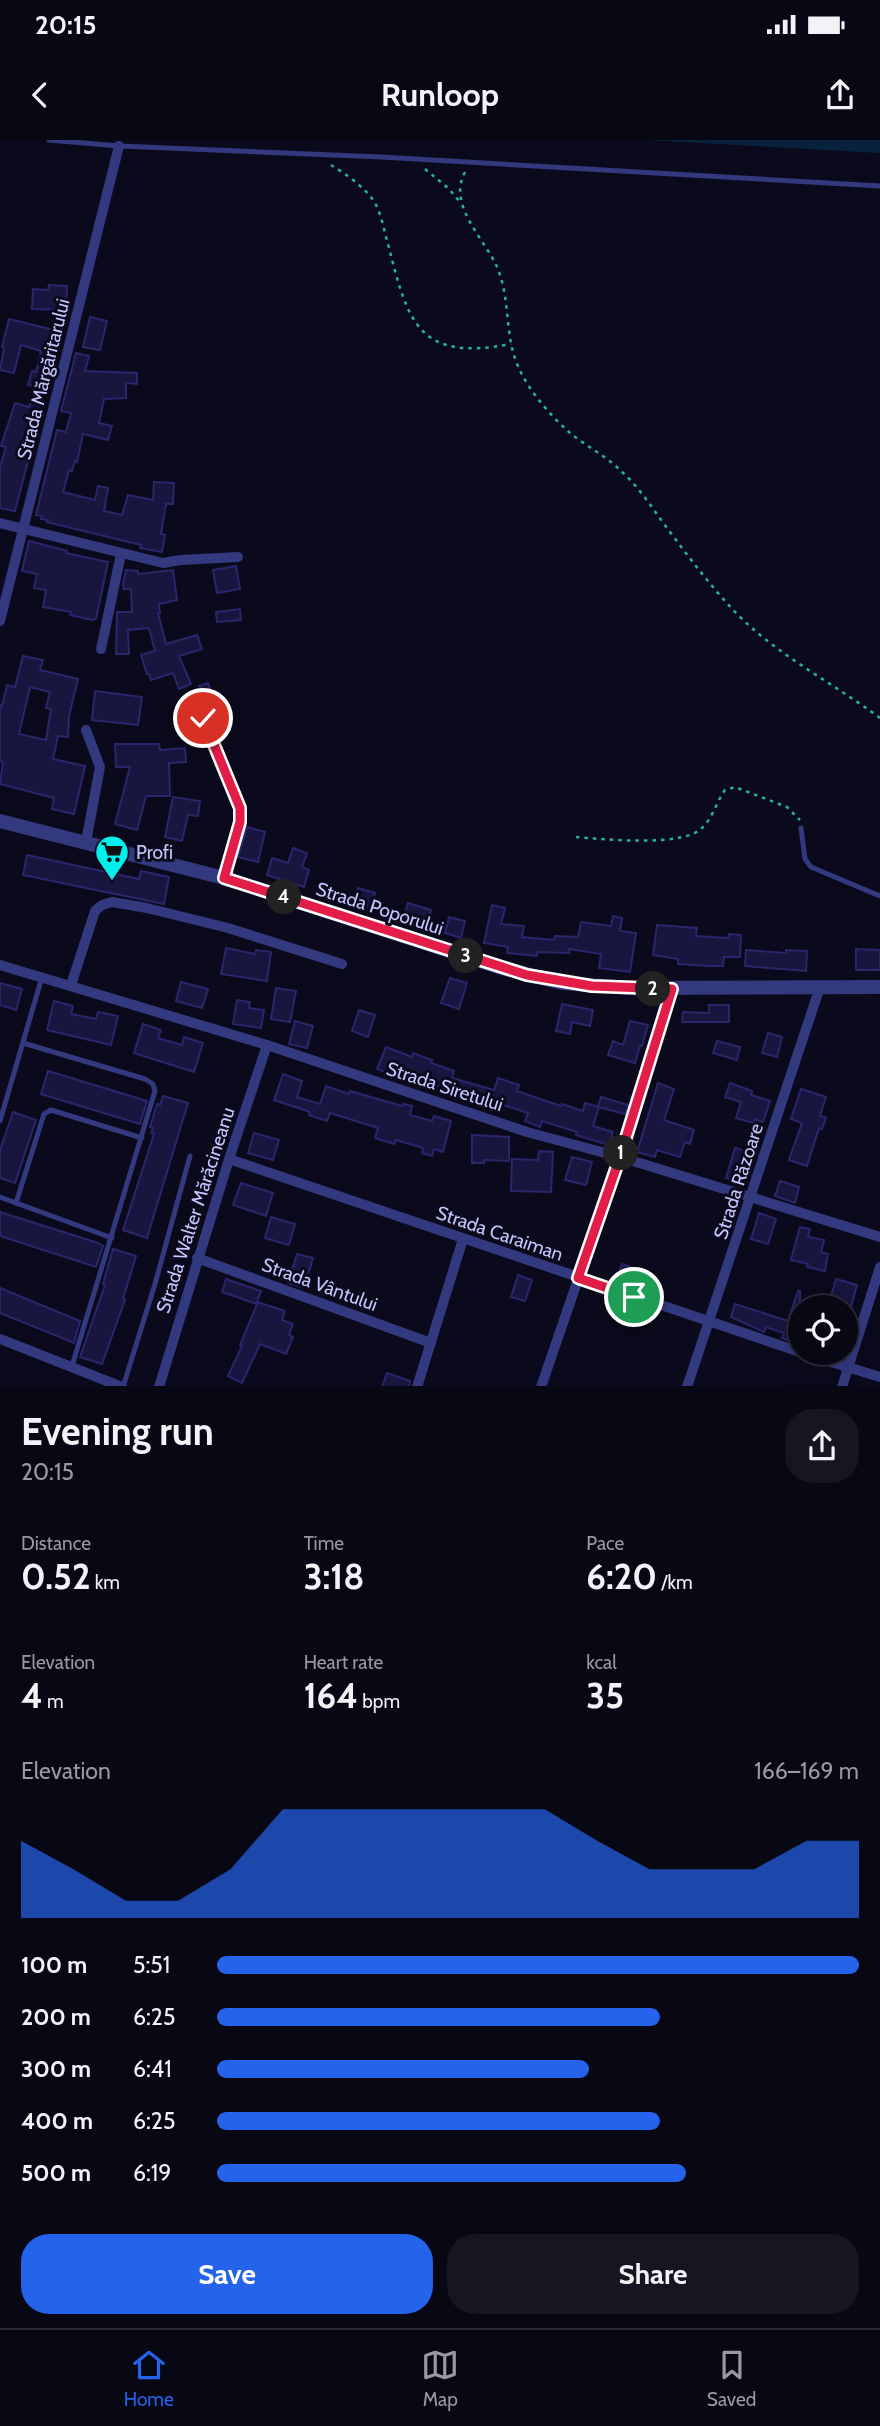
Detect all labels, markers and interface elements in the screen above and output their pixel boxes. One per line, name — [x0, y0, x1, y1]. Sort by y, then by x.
text: 20:15 — [35, 9, 96, 41]
text: Runloop — [381, 75, 499, 114]
icon: back — [21, 76, 59, 114]
icon: share — [821, 76, 859, 114]
street label: Strada Mărgăritarului — [12, 296, 75, 462]
pin — [173, 688, 233, 748]
icon: check — [184, 699, 222, 737]
supermarket icon: Profi — [93, 833, 131, 882]
place label: Profi — [136, 841, 173, 864]
street label: Strada Poporului — [313, 877, 446, 940]
pin: 4 — [266, 880, 302, 914]
text: 4 — [278, 885, 289, 908]
pin: 3 — [448, 938, 484, 974]
text: 3 — [460, 944, 471, 967]
pin: 2 — [636, 972, 670, 1006]
text: 2 — [647, 977, 658, 1000]
street label: Strada Siretului — [384, 1057, 506, 1116]
street label: Strada Walter Mărăcineanu — [151, 1104, 240, 1316]
street label: Strada Răzoare — [709, 1120, 768, 1242]
pin: 1 — [604, 1136, 638, 1170]
text: 1 — [617, 1141, 624, 1164]
street label: Strada Caraiman — [433, 1201, 566, 1266]
street label: Strada Vântului — [259, 1253, 381, 1316]
pin — [604, 1267, 664, 1327]
icon: arrive — [615, 1278, 653, 1316]
map controls — [788, 1295, 858, 1365]
button: locate — [788, 1295, 858, 1365]
text: Evening run — [21, 1408, 214, 1455]
button: share — [785, 1409, 859, 1483]
text: 20:15 — [21, 1458, 74, 1486]
text: Distance — [21, 1532, 91, 1555]
text: Time — [304, 1532, 344, 1555]
text: Pace — [586, 1532, 624, 1555]
text: 0.52 — [21, 1555, 90, 1598]
text: 3:18 — [304, 1555, 364, 1598]
text: 6:20 — [586, 1555, 657, 1598]
text: km — [90, 1571, 120, 1594]
text: /km — [657, 1571, 693, 1594]
text: Elevation — [21, 1651, 95, 1674]
text: Heart rate — [304, 1651, 383, 1674]
text: kcal — [586, 1651, 617, 1674]
text: 4 — [21, 1674, 43, 1717]
text: 164 — [304, 1674, 358, 1717]
text: 35 — [586, 1674, 624, 1717]
text: m — [43, 1690, 64, 1713]
text: bpm — [358, 1690, 400, 1713]
text: Elevation — [21, 1757, 111, 1785]
text: 166–169 m — [754, 1757, 859, 1785]
text: 100 m — [21, 1951, 87, 1979]
text: 5:51 — [133, 1951, 170, 1979]
text: 200 m — [21, 2003, 91, 2031]
text: 6:25 — [133, 2003, 175, 2031]
text: 300 m — [21, 2055, 91, 2083]
text: 6:41 — [133, 2055, 172, 2083]
text: 400 m — [21, 2107, 93, 2135]
text: 6:25 — [133, 2107, 175, 2135]
text: 500 m — [21, 2159, 91, 2187]
text: 6:19 — [133, 2159, 171, 2187]
button: Save — [21, 2234, 433, 2314]
button: Share — [447, 2234, 859, 2314]
tab: Home — [124, 2346, 174, 2411]
tab: Map — [421, 2346, 459, 2411]
tab: Saved — [707, 2346, 756, 2411]

